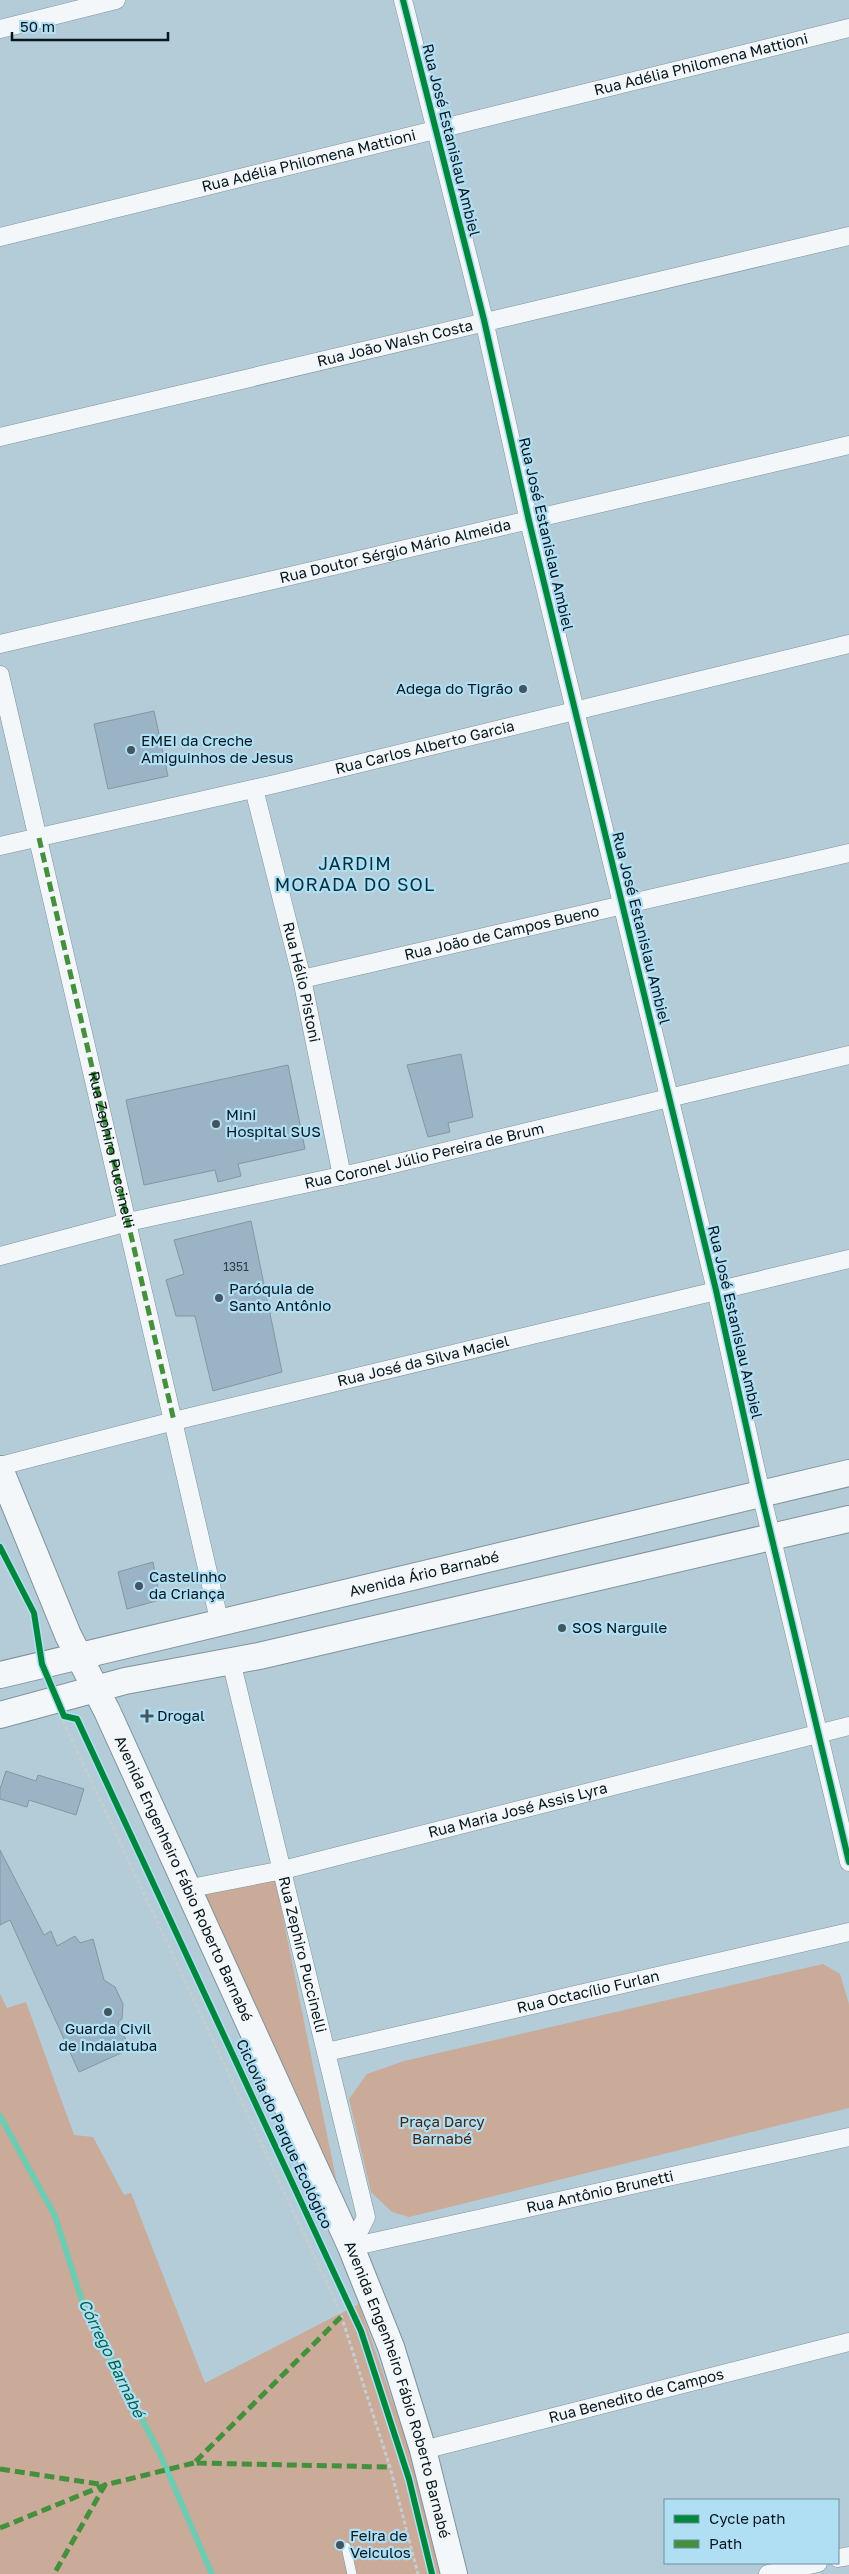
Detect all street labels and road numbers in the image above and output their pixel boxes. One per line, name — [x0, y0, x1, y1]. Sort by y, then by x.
street label: Rua Adélia Philomena Mattioni — [592, 28, 810, 98]
street label: Rua José Estanislau Ambiel — [419, 42, 485, 238]
street label: Rua Adélia Philomena Mattioni — [200, 125, 417, 195]
street label: Rua João Walsh Costa — [315, 315, 475, 370]
street label: Rua José Estanislau Ambiel — [516, 435, 578, 632]
street label: Rua Doutor Sérgio Mário Almeida — [278, 515, 512, 586]
street label: Rua Carlos Alberto Garcia — [333, 716, 516, 777]
street label: Rua José Estanislau Ambiel — [609, 830, 675, 1026]
street label: Rua João de Campos Bueno — [402, 901, 601, 963]
street label: Rua Hélio Pistoni — [280, 920, 325, 1044]
street label: Rua Zephiro Puccinelli — [85, 1069, 139, 1230]
street label: Rua Coronel Júlio Pereira de Brum — [303, 1118, 546, 1192]
street label: Rua José Estanislau Ambiel — [705, 1223, 767, 1420]
street label: Rua José da Silva Maciel — [335, 1331, 511, 1390]
street label: Avenida Ário Barnabé — [347, 1547, 501, 1600]
street label: Avenida Engenheiro Fábio Roberto Barnabé — [111, 1733, 257, 2024]
street label: Rua Maria José Assis Lyra — [426, 1778, 609, 1841]
street label: Rua Zephiro Puccinelli — [276, 1874, 331, 2034]
street label: Rua Octacílio Furlan — [515, 1966, 661, 2016]
street label: Ciclovia do Parque Ecológico — [233, 2036, 337, 2231]
street label: Rua Antônio Brunetti — [524, 2166, 675, 2216]
street label: Avenida Engenheiro Fábio Roberto Barnabé — [341, 2238, 455, 2540]
street label: Rua Benedito de Campos — [547, 2364, 725, 2426]

